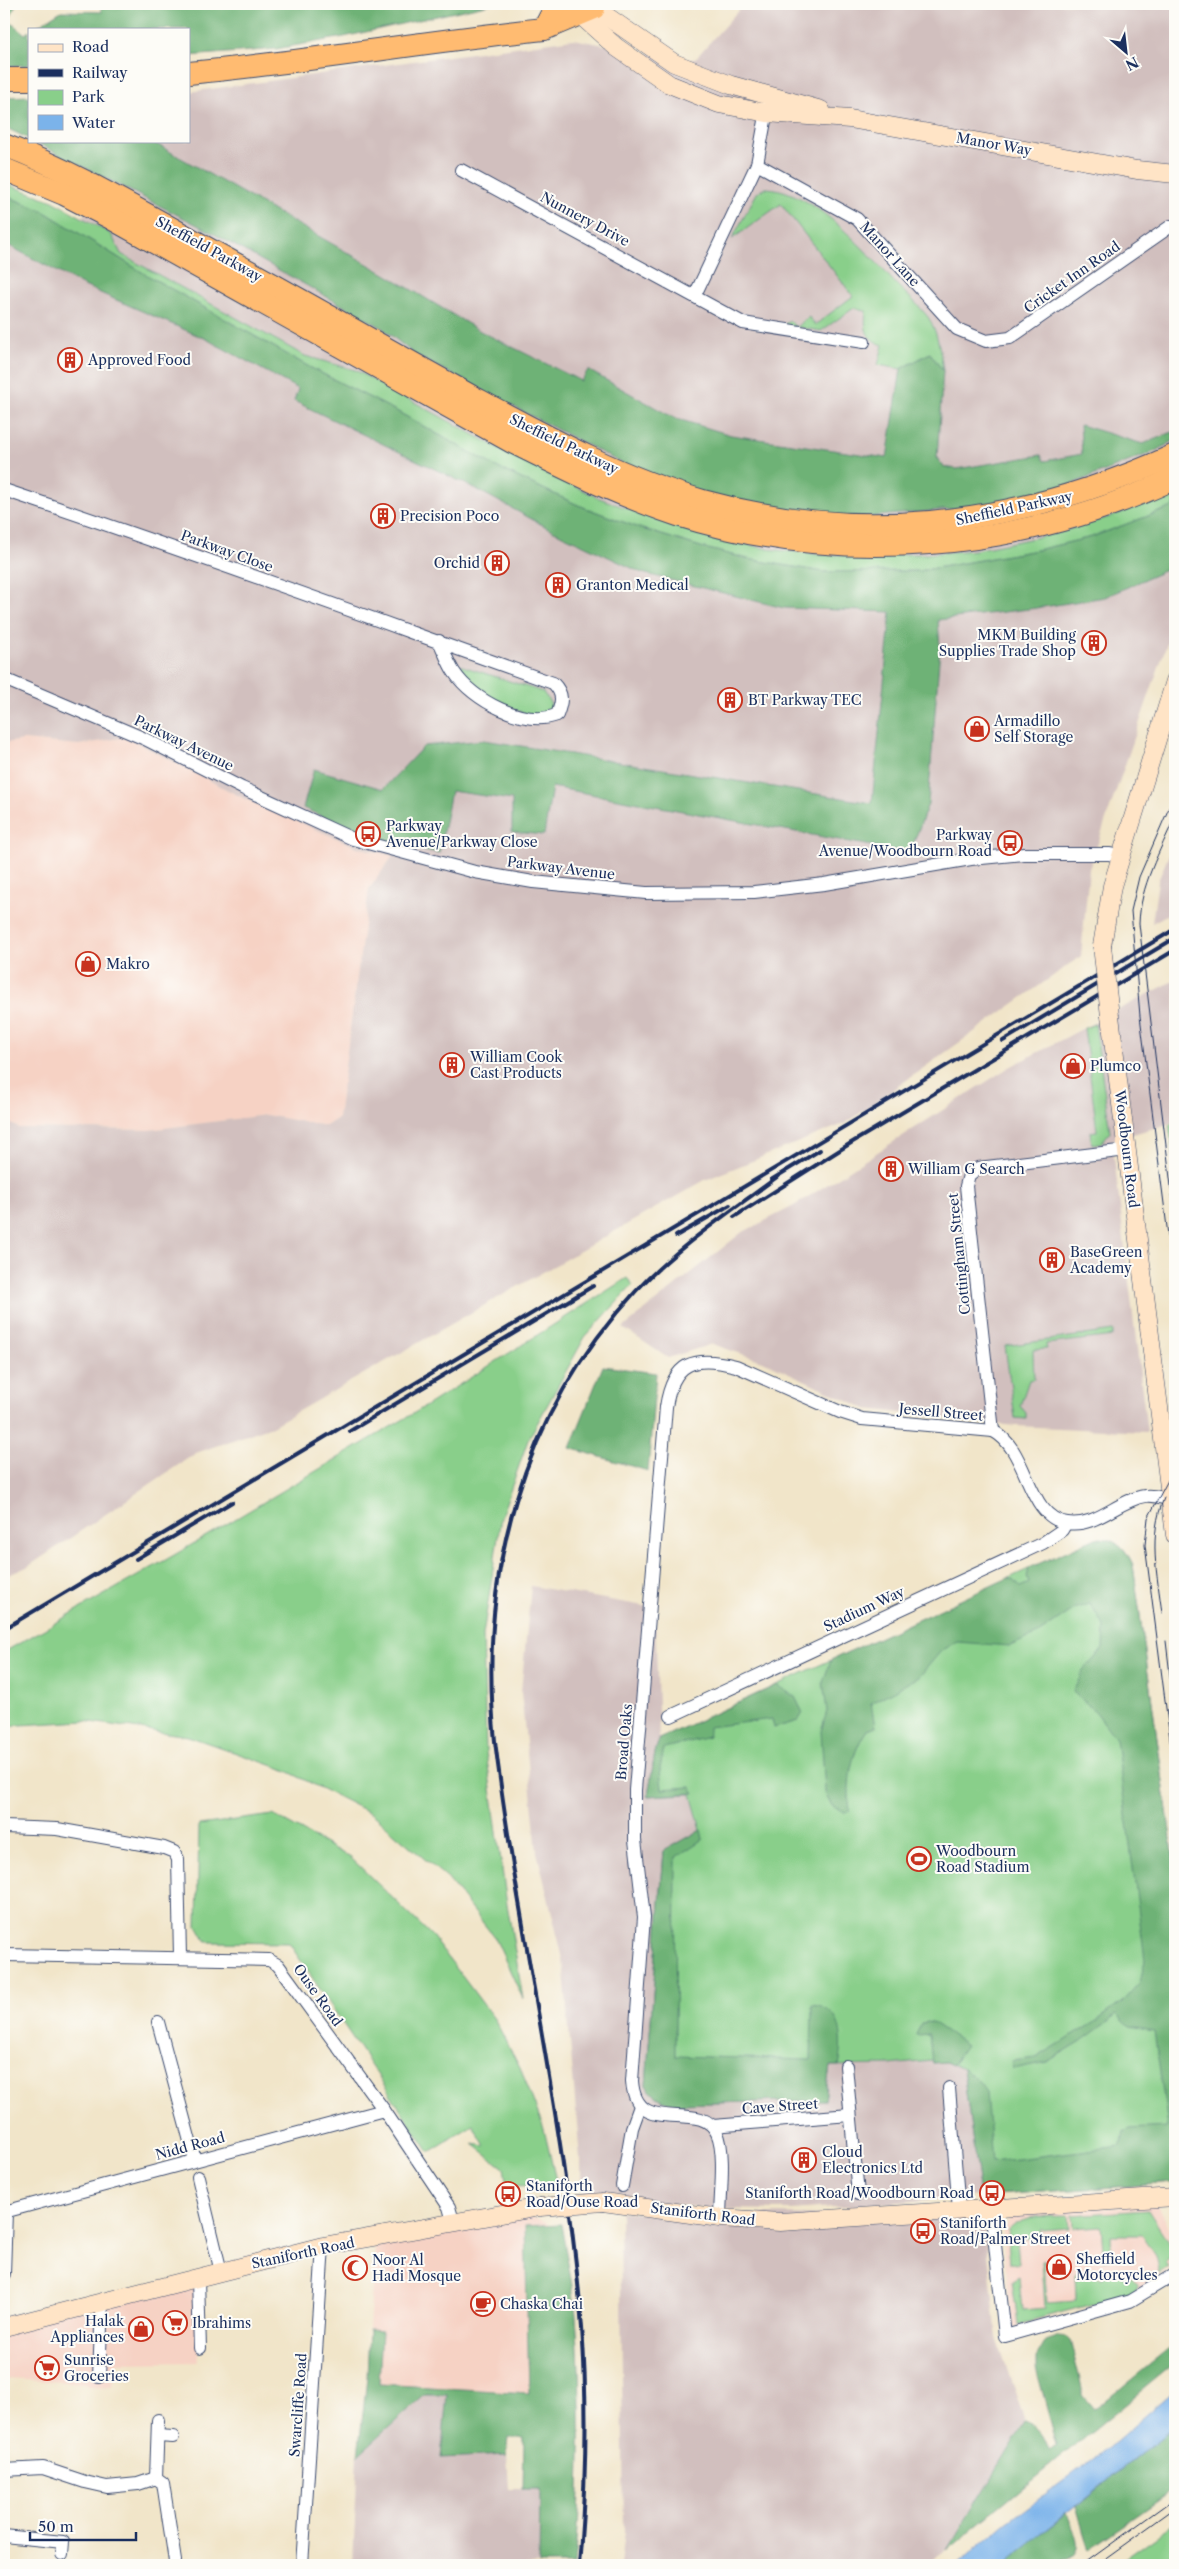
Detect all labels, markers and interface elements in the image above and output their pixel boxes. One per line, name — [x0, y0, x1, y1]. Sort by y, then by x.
legend — [28, 28, 190, 142]
north arrow — [1102, 28, 1152, 78]
text: Road — [72, 37, 109, 56]
text: N — [1123, 53, 1142, 74]
text: Railway — [72, 63, 128, 82]
text: Park — [72, 87, 106, 106]
text: Water — [71, 113, 116, 132]
street label: Manor Way — [955, 128, 1033, 160]
street label: Nunnery Drive — [537, 188, 633, 250]
street label: Sheffield Parkway — [153, 212, 265, 286]
street label: Manor Lane — [856, 218, 924, 290]
street label: Cricket Inn Road — [1020, 237, 1124, 317]
building icon: Approved Food — [57, 347, 83, 373]
place label: Approved Food — [87, 351, 191, 369]
street label: Sheffield Parkway — [507, 410, 622, 478]
street label: Sheffield Parkway — [954, 487, 1074, 529]
building icon: Precision Poco — [370, 503, 396, 529]
place label: Precision Poco — [400, 507, 499, 525]
street label: Parkway Close — [178, 526, 276, 576]
building icon: Orchid — [484, 550, 510, 576]
place label: Orchid — [434, 554, 480, 572]
building icon: Granton Medical — [545, 572, 571, 598]
place label: Granton Medical — [576, 576, 689, 594]
place label: MKM Building Supplies Trade Shop — [939, 626, 1077, 660]
building icon: MKM Building Supplies Trade Shop — [1081, 630, 1107, 656]
building icon: BT Parkway TEC — [717, 687, 743, 713]
place label: BT Parkway TEC — [748, 691, 862, 709]
street label: Parkway Avenue — [131, 711, 237, 775]
place label: Armadillo Self Storage — [993, 712, 1074, 746]
shop icon: Armadillo Self Storage — [964, 716, 990, 742]
place label: Parkway Avenue/Parkway Close — [385, 817, 538, 851]
bus stop icon: Parkway Avenue/Parkway Close — [355, 821, 381, 847]
place label: Parkway Avenue/Woodbourn Road — [818, 826, 992, 860]
bus stop icon: Parkway Avenue/Woodbourn Road — [997, 830, 1023, 856]
street label: Parkway Avenue — [506, 852, 616, 884]
shop icon: Makro — [75, 951, 101, 977]
place label: Makro — [106, 955, 150, 973]
place label: William Cook Cast Products — [469, 1048, 563, 1082]
building icon: William Cook Cast Products — [439, 1052, 465, 1078]
shop icon: Plumco — [1060, 1053, 1086, 1079]
place label: Plumco — [1090, 1057, 1141, 1075]
street label: Woodbourn Road — [1111, 1088, 1143, 1209]
building icon: William G Search — [878, 1156, 904, 1182]
place label: William G Search — [907, 1160, 1025, 1178]
street label: Cottingham Street — [944, 1192, 974, 1316]
place label: BaseGreen Academy — [1069, 1243, 1143, 1277]
building icon: BaseGreen Academy — [1039, 1247, 1065, 1273]
street label: Jessell Street — [896, 1399, 984, 1425]
street label: Stadium Way — [821, 1582, 908, 1636]
street label: Broad Oaks — [612, 1703, 636, 1781]
place label: Woodbourn Road Stadium — [935, 1842, 1030, 1876]
sports icon: Woodbourn Road Stadium — [906, 1846, 932, 1872]
street label: Ouse Road — [289, 1960, 347, 2030]
street label: Cave Street — [741, 2094, 819, 2118]
street label: Nidd Road — [153, 2128, 227, 2164]
place label: Cloud Electronics Ltd — [822, 2143, 924, 2177]
building icon: Cloud Electronics Ltd — [791, 2147, 817, 2173]
place label: Staniforth Road/Ouse Road — [526, 2177, 639, 2211]
bus stop icon: Staniforth Road/Woodbourn Road — [979, 2180, 1005, 2206]
bus stop icon: Staniforth Road/Ouse Road — [495, 2181, 521, 2207]
place label: Staniforth Road/Woodbourn Road — [745, 2184, 974, 2202]
street label: Staniforth Road — [650, 2199, 757, 2229]
place label: Staniforth Road/Palmer Street — [940, 2214, 1070, 2248]
bus stop icon: Staniforth Road/Palmer Street — [910, 2218, 936, 2244]
street label: Staniforth Road — [250, 2233, 357, 2273]
place label: Sheffield Motorcycles — [1076, 2250, 1158, 2284]
place label: Noor Al Hadi Mosque — [372, 2251, 461, 2285]
shop icon: Sheffield Motorcycles — [1046, 2254, 1072, 2280]
mosque icon: Noor Al Hadi Mosque — [342, 2255, 368, 2281]
cafe icon: Chaska Chai — [470, 2291, 496, 2317]
place label: Chaska Chai — [500, 2295, 583, 2313]
supermarket icon: Ibrahims — [162, 2310, 188, 2336]
place label: Halak Appliances — [50, 2312, 125, 2346]
place label: Ibrahims — [192, 2314, 251, 2332]
shop icon: Halak Appliances — [128, 2316, 154, 2342]
place label: Sunrise Groceries — [64, 2351, 129, 2385]
street label: Swarcliffe Road — [285, 2352, 311, 2457]
supermarket icon: Sunrise Groceries — [34, 2355, 60, 2381]
scale bar — [30, 2509, 136, 2541]
text: 50 m — [38, 2517, 74, 2536]

